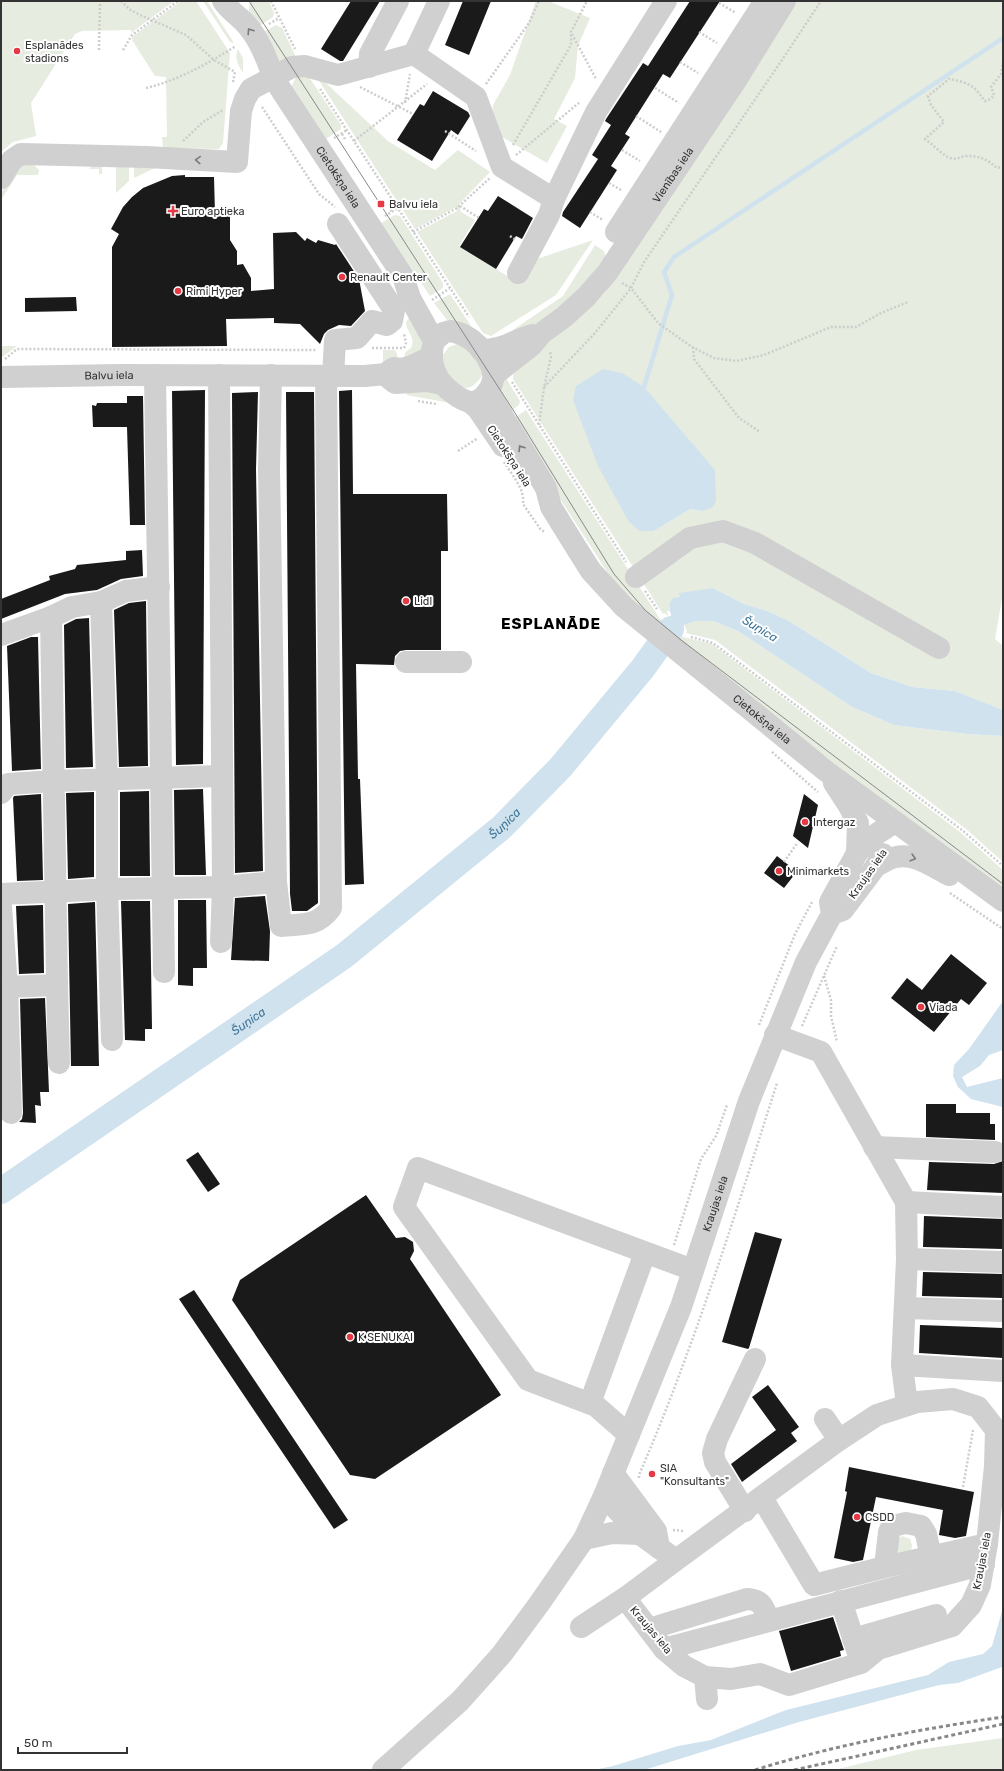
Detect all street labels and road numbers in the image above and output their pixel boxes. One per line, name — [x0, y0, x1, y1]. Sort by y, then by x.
street label: Cietokšņa iela — [313, 144, 363, 210]
street label: Vienības iela — [650, 145, 696, 205]
street label: Balvu iela — [84, 368, 134, 382]
street label: Cietokšņa iela — [484, 423, 534, 489]
street label: Cietokšņa iela — [730, 692, 794, 747]
street label: Kraujas iela — [846, 846, 890, 902]
street label: Kraujas iela — [700, 1174, 730, 1233]
street label: Kraujas iela — [970, 1531, 994, 1591]
street label: Kraujas iela — [627, 1604, 675, 1656]

